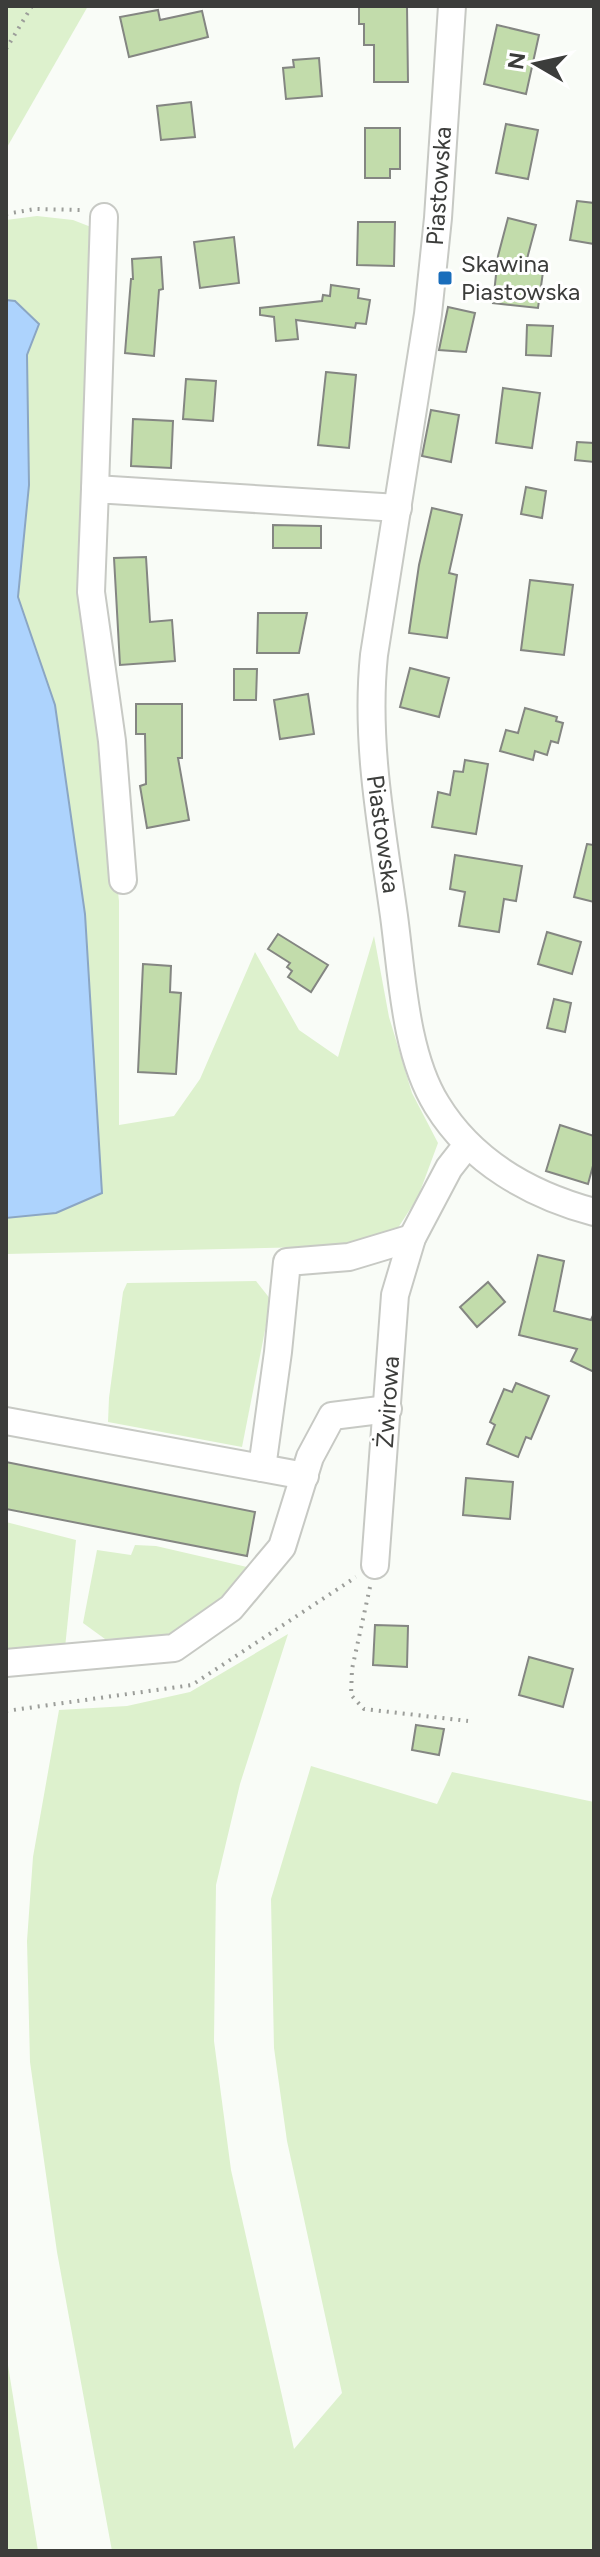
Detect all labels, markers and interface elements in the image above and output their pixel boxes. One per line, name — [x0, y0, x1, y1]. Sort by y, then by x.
north arrow — [496, 24, 576, 104]
text: N — [502, 50, 531, 71]
street label: Piastowska — [420, 126, 457, 246]
place label: Skawina Piastowska — [461, 249, 580, 306]
marker: Skawina Piastowska — [436, 269, 454, 287]
street label: Piastowska — [361, 773, 406, 895]
street label: Żwirowa — [370, 1355, 405, 1449]

